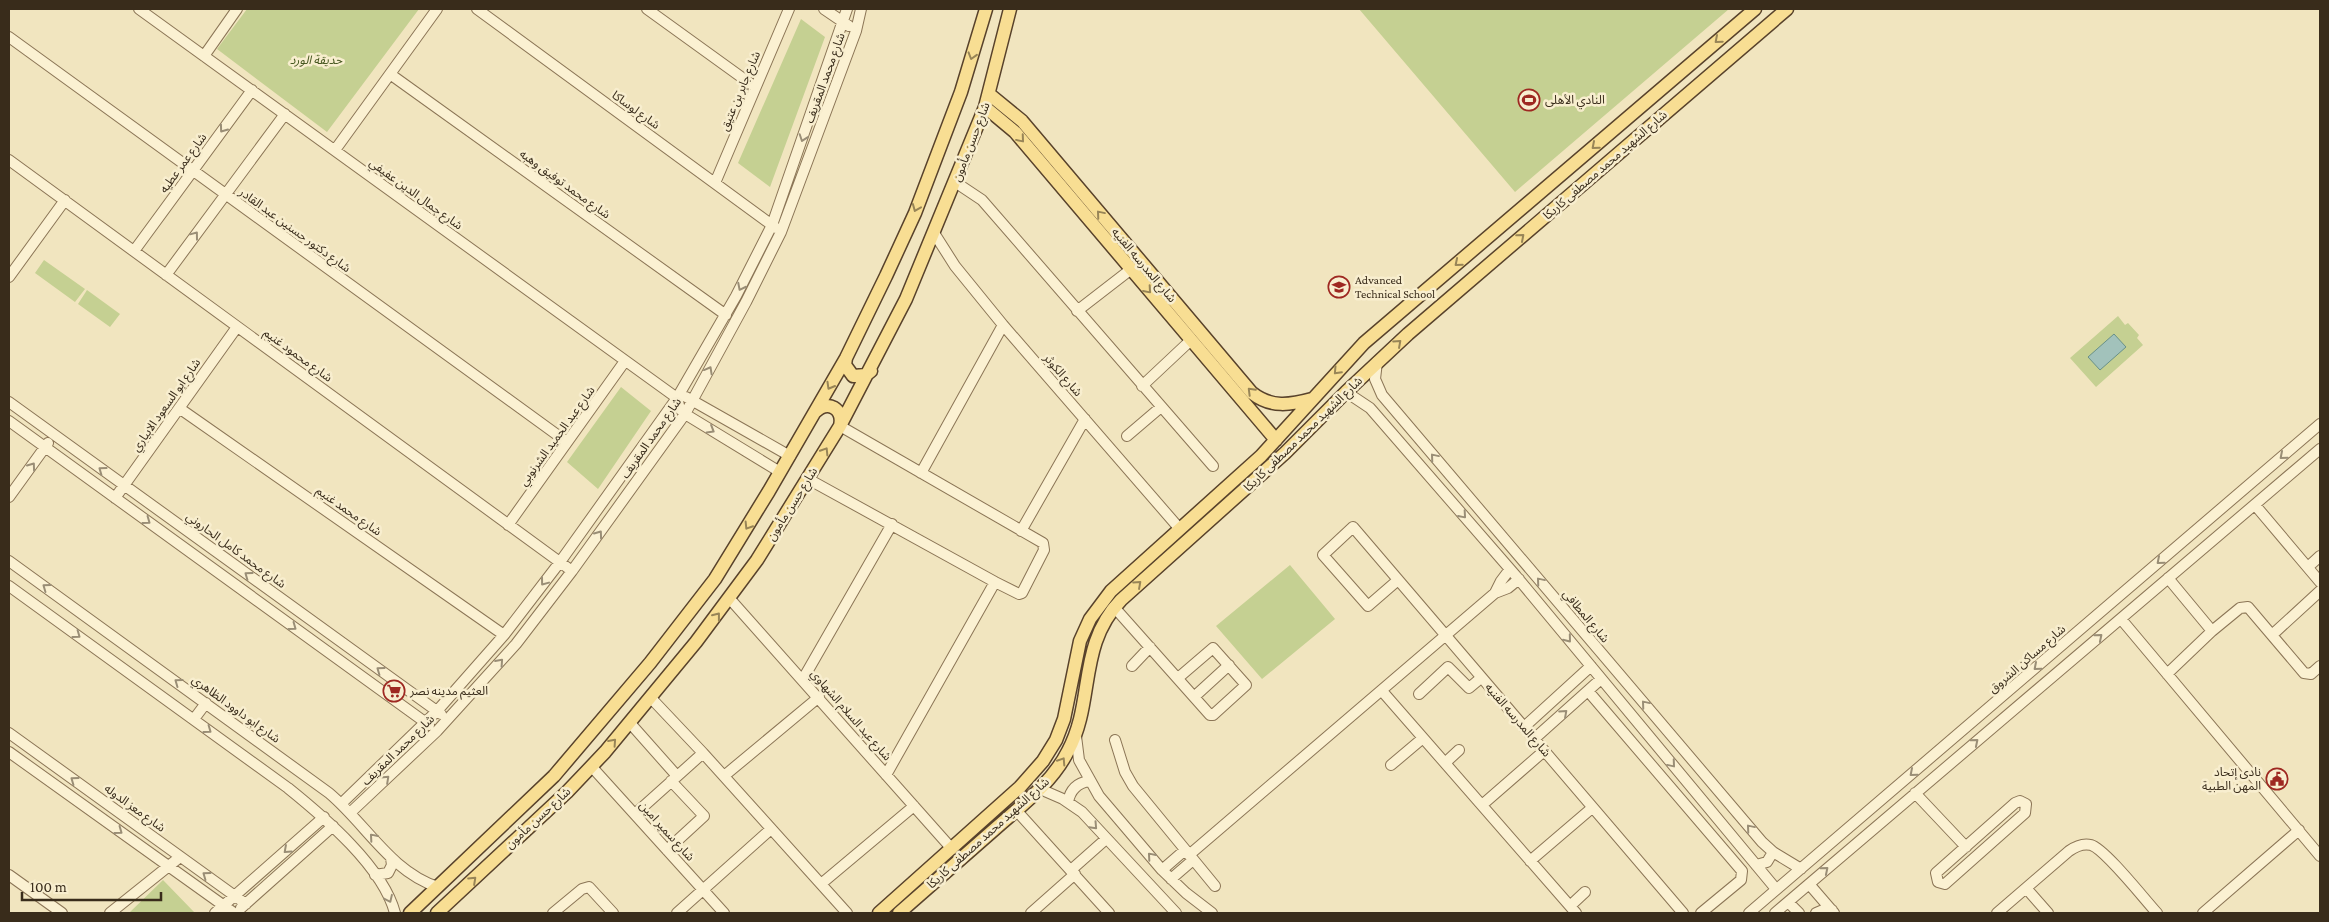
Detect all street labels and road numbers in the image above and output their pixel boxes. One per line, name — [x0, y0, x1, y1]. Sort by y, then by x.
street label: شارع محمد المقريف — [802, 31, 850, 126]
street label: شارع جابر بن عتيق — [717, 49, 765, 134]
street label: شارع لوساكا — [608, 88, 663, 134]
street label: شارع حسن مأمون — [949, 100, 994, 184]
street label: شارع الشهيد محمد مصطفى كاريكا — [1540, 107, 1671, 224]
street label: شارع عمر عطيه — [157, 130, 211, 197]
street label: شارع محمد توفيق وهبه — [516, 146, 613, 223]
street label: شارع جمال الدين عفيفي — [365, 155, 465, 235]
street label: شارع دكتور حسنين عبد القادر — [235, 184, 353, 277]
street label: شارع المدرسه الفنيه — [1107, 225, 1179, 306]
street label: شارع محمود غنيم — [260, 325, 335, 386]
street label: شارع الكوثر — [1039, 350, 1085, 400]
street label: شارع ابو السعود الابياري — [129, 356, 206, 456]
street label: شارع الشهيد محمد مصطفى كاريكا — [1241, 374, 1367, 496]
street label: شارع عبد الحميد الشرنوبي — [516, 383, 600, 490]
street label: شارع محمد المقريف — [618, 395, 686, 482]
street label: شارع حسن مأمون — [763, 464, 822, 544]
street label: شارع محمد غنيم — [312, 483, 384, 540]
street label: شارع محمد كامل الحاروني — [182, 509, 289, 593]
street label: شارع المطافي — [1558, 587, 1612, 647]
street label: شارع مساكن الشروق — [1986, 622, 2070, 698]
street label: شارع عبد السلام الشهاوي — [806, 667, 894, 765]
street label: شارع ابو داوود الظاهري — [188, 672, 283, 748]
street label: شارع المدرسه الفنيه — [1481, 680, 1554, 761]
street label: شارع محمد المقريف — [359, 712, 438, 790]
street label: شارع الشهيد محمد مصطفى كاريكا — [924, 774, 1053, 893]
street label: شارع معز الدوله — [101, 781, 168, 836]
street label: شارع حسن مأمون — [502, 784, 575, 853]
street label: شارع سمير امين — [635, 798, 698, 865]

